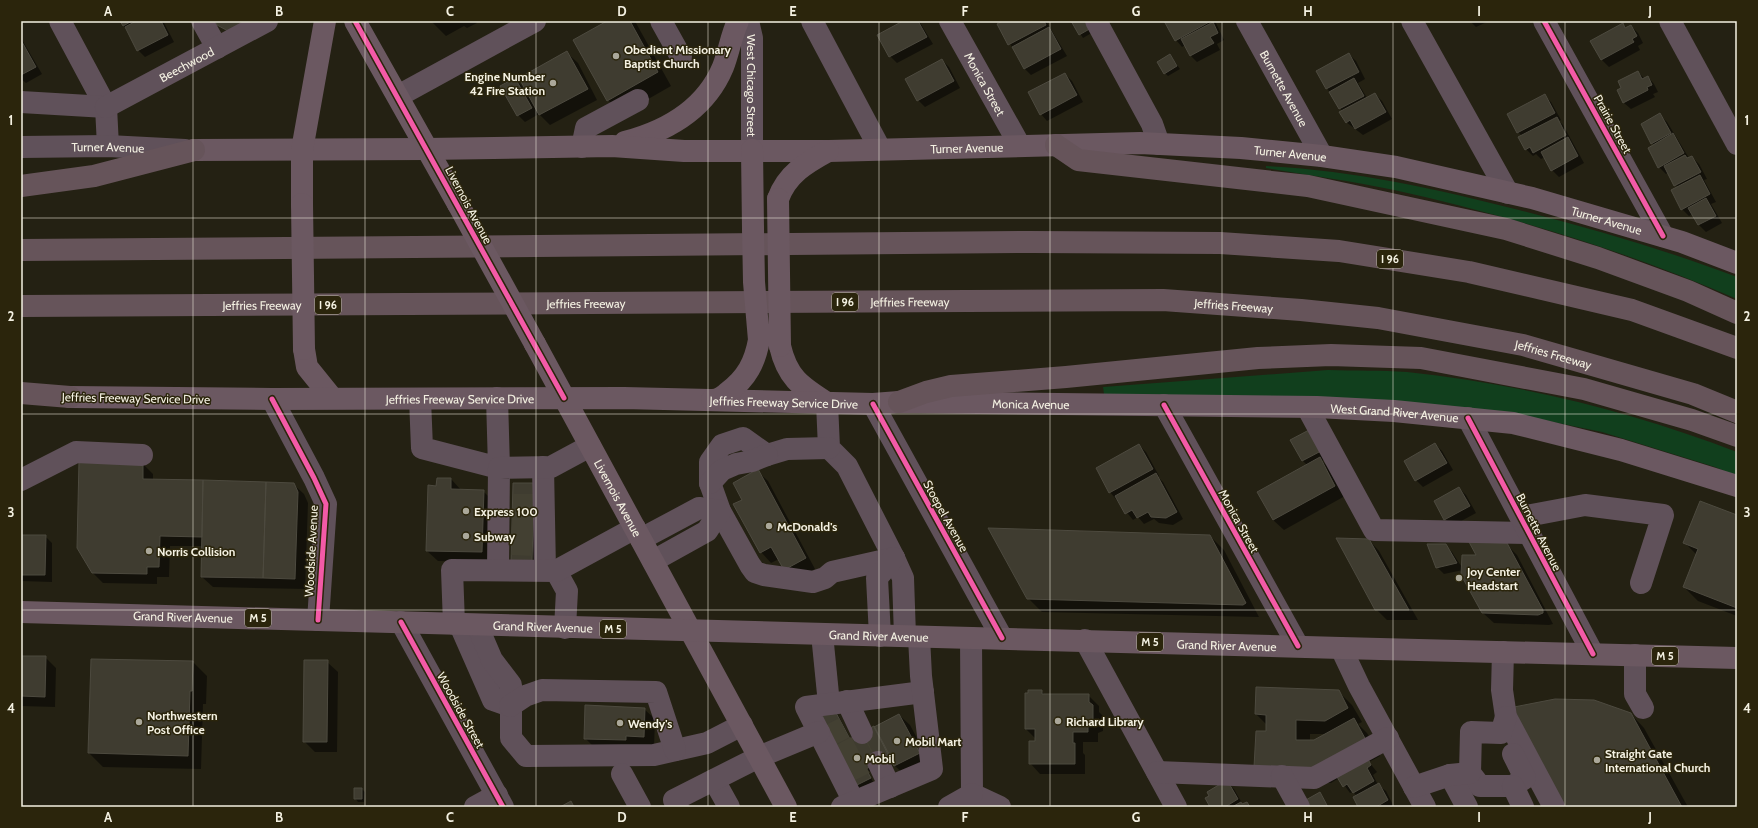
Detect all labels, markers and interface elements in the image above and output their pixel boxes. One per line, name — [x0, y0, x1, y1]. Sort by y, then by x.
text: A — [104, 3, 113, 19]
text: B — [275, 3, 283, 19]
text: C — [446, 3, 454, 19]
text: D — [617, 3, 627, 19]
text: E — [789, 3, 797, 19]
text: F — [962, 3, 969, 19]
text: G — [1132, 3, 1141, 19]
text: H — [1303, 3, 1313, 19]
text: I — [1477, 3, 1481, 19]
text: J — [1647, 3, 1652, 19]
street label: West Chicago Street — [745, 34, 760, 137]
place label: Obedient Missionary Baptist Church — [624, 42, 732, 71]
street label: Beechwood — [156, 43, 216, 85]
street label: Burnette Avenue — [1257, 47, 1312, 129]
street label: Monica Street — [961, 49, 1009, 118]
marker: Obedient Missionary Baptist Church — [611, 51, 621, 61]
place label: Engine Number 42 Fire Station — [465, 69, 545, 98]
marker: Engine Number 42 Fire Station — [548, 78, 558, 88]
street label: Prairie Street — [1591, 92, 1635, 156]
text: 1 — [9, 112, 13, 128]
text: 1 — [1745, 112, 1749, 128]
street label: Turner Avenue — [71, 138, 145, 155]
street label: Turner Avenue — [930, 139, 1003, 156]
street label: Turner Avenue — [1253, 142, 1328, 164]
street label: Livernois Avenue — [442, 164, 496, 246]
street label: Turner Avenue — [1570, 202, 1644, 237]
road number: I 96 — [1377, 250, 1403, 268]
road number: I 96 — [832, 293, 858, 311]
street label: Jeffries Freeway — [869, 294, 950, 309]
street label: Jeffries Freeway — [545, 295, 626, 311]
street label: Jeffries Freeway — [1193, 295, 1274, 315]
road number: I 96 — [315, 296, 341, 314]
street label: Jeffries Freeway — [221, 297, 302, 312]
text: 2 — [8, 308, 15, 324]
text: 2 — [1744, 308, 1751, 324]
street label: Jeffries Freeway — [1513, 336, 1594, 372]
street label: Jeffries Freeway Service Drive — [61, 389, 210, 407]
street label: Jeffries Freeway Service Drive — [385, 391, 534, 406]
street label: Jeffries Freeway Service Drive — [709, 393, 858, 411]
street label: Monica Avenue — [992, 396, 1070, 412]
street label: West Grand River Avenue — [1330, 400, 1459, 425]
street label: Livernois Avenue — [591, 456, 645, 539]
street label: Stoepel Avenue — [920, 477, 972, 555]
street label: Monica Street — [1215, 487, 1263, 555]
street label: Burnette Avenue — [1513, 491, 1565, 573]
text: 3 — [7, 504, 15, 520]
place label: Express 100 — [474, 504, 538, 519]
text: 3 — [1743, 504, 1751, 520]
street label: Woodside Avenue — [301, 505, 321, 597]
marker: Express 100 — [461, 506, 471, 516]
place label: McDonald's — [777, 519, 837, 534]
marker: McDonald's — [764, 521, 774, 531]
place label: Subway — [474, 529, 516, 544]
marker: Subway — [461, 531, 471, 541]
place label: Norris Collision — [157, 544, 235, 559]
marker: Norris Collision — [144, 546, 154, 556]
place label: Joy Center Headstart — [1466, 564, 1520, 593]
marker: Joy Center Headstart — [1454, 573, 1464, 583]
street label: Grand River Avenue — [133, 608, 233, 625]
road number: M 5 — [245, 609, 271, 627]
street label: Grand River Avenue — [493, 617, 593, 635]
road number: M 5 — [600, 620, 626, 638]
street label: Grand River Avenue — [829, 627, 929, 644]
road number: M 5 — [1137, 633, 1163, 651]
street label: Grand River Avenue — [1176, 636, 1277, 654]
road number: M 5 — [1652, 647, 1678, 665]
street label: Woodside Street — [434, 669, 488, 751]
text: 4 — [7, 700, 15, 716]
text: 4 — [1743, 700, 1751, 716]
place label: Northwestern Post Office — [147, 708, 218, 737]
place label: Richard Library — [1066, 714, 1144, 729]
place label: Wendy's — [628, 716, 672, 731]
marker: Richard Library — [1053, 716, 1063, 726]
marker: Northwestern Post Office — [134, 717, 144, 727]
marker: Wendy's — [615, 718, 625, 728]
place label: Mobil Mart — [905, 734, 961, 749]
marker: Mobil Mart — [892, 736, 902, 746]
place label: Straight Gate International Church — [1605, 746, 1710, 775]
place label: Mobil — [865, 751, 895, 766]
marker: Mobil — [852, 753, 862, 763]
marker: Straight Gate International Church — [1592, 755, 1602, 765]
text: A — [104, 809, 113, 825]
text: B — [275, 809, 283, 825]
text: C — [446, 809, 454, 825]
text: D — [617, 809, 627, 825]
text: E — [789, 809, 797, 825]
text: F — [962, 809, 969, 825]
text: G — [1132, 809, 1141, 825]
text: H — [1303, 809, 1313, 825]
text: I — [1477, 809, 1481, 825]
text: J — [1647, 809, 1652, 825]

